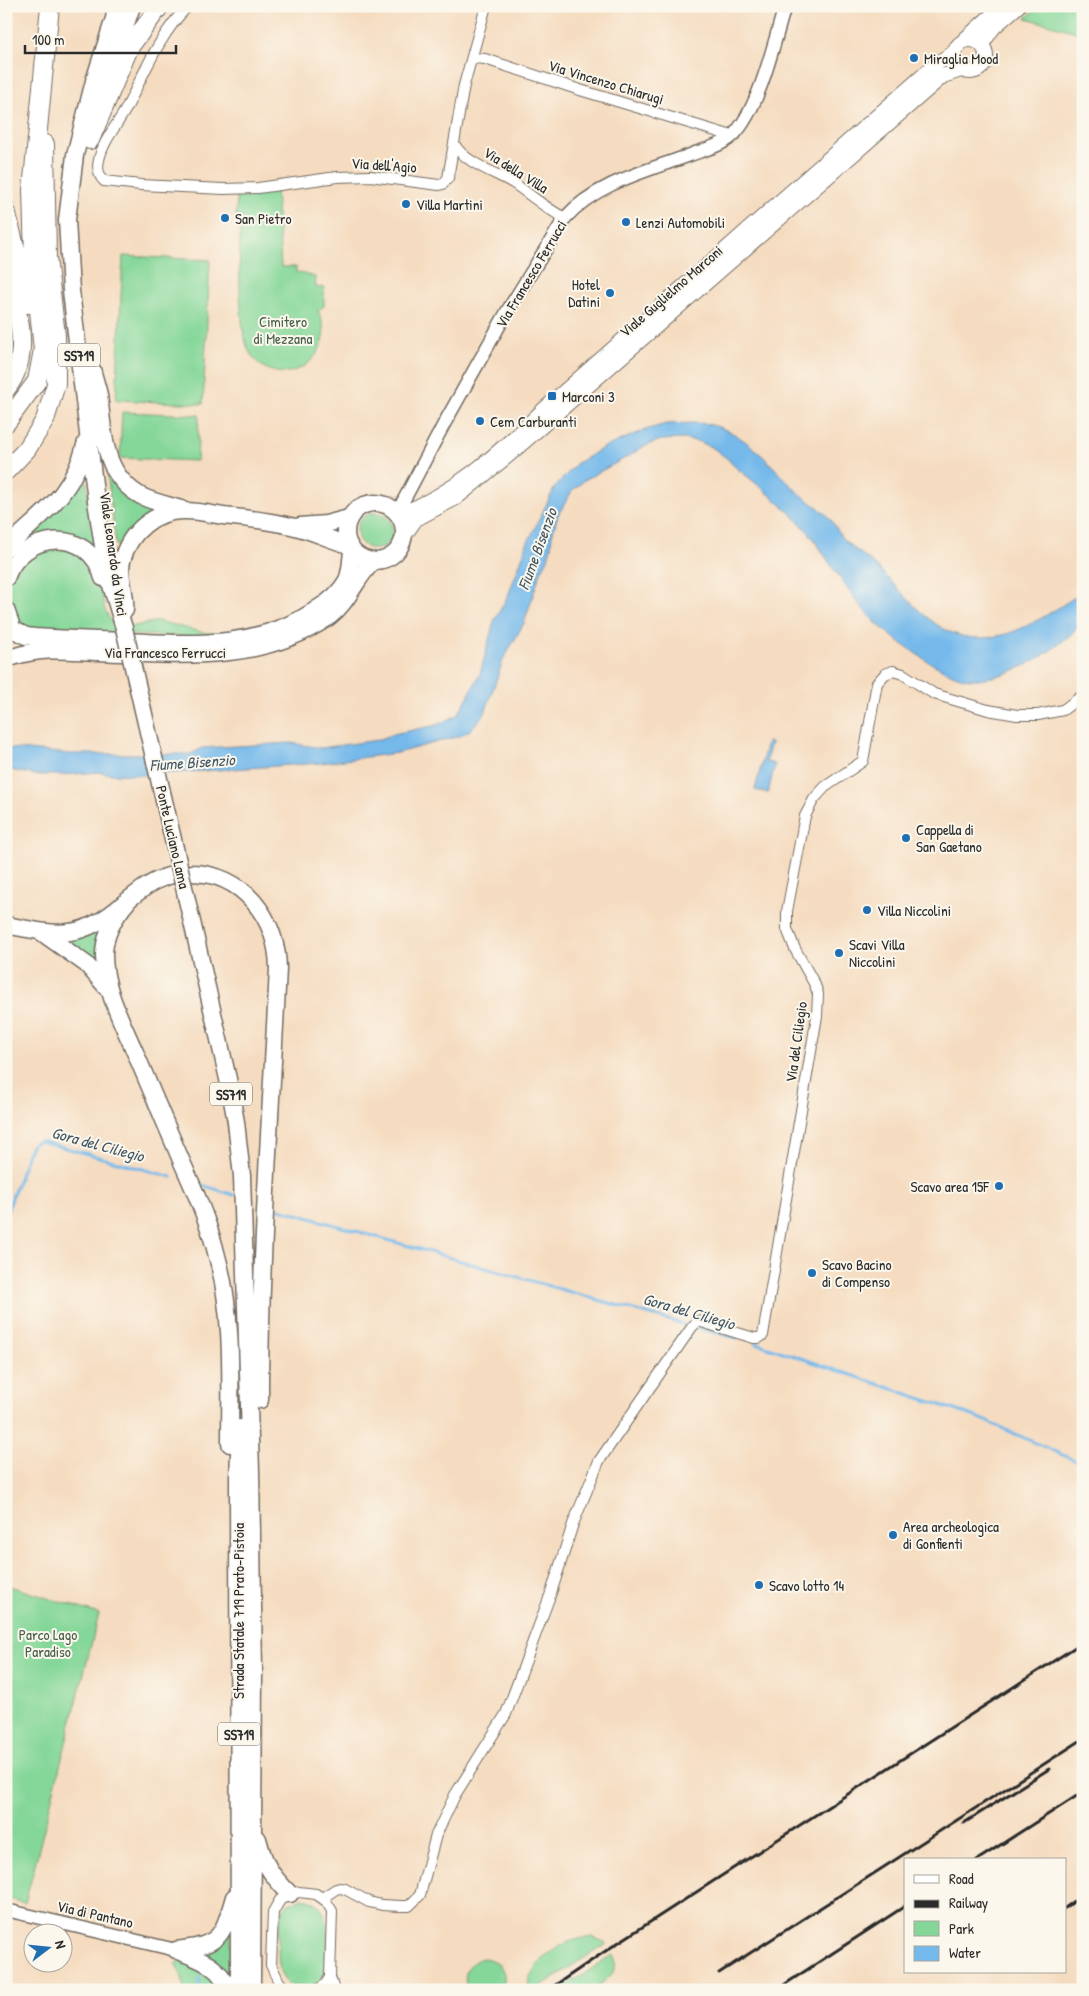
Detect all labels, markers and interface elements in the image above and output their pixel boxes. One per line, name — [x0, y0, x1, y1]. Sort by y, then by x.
scale bar — [25, 22, 176, 54]
text: 100 m — [32, 29, 65, 50]
place label: Miraglia Mood — [924, 48, 998, 69]
marker: Miraglia Mood — [908, 52, 920, 64]
street label: Via Vincenzo Chiarugi — [546, 54, 666, 110]
street label: Via della Villa — [480, 142, 553, 198]
street label: Via dell'Agio — [351, 152, 417, 178]
place label: Villa Martini — [416, 194, 483, 215]
marker: Villa Martini — [400, 198, 412, 210]
place label: San Pietro — [235, 208, 292, 229]
marker: San Pietro — [219, 212, 231, 224]
place label: Lenzi Automobili — [636, 212, 725, 233]
street label: Via Francesco Ferrucci — [491, 216, 571, 332]
marker: Lenzi Automobili — [620, 216, 632, 228]
street label: Viale Guglielmo Marconi — [615, 240, 727, 342]
place label: Hotel Datini — [568, 274, 600, 312]
marker: Hotel Datini — [604, 287, 616, 299]
park label: Cimitero di Mezzana — [254, 311, 313, 349]
road number: SS719 — [58, 344, 100, 366]
place label: Marconi 3 — [562, 386, 615, 407]
marker: Marconi 3 — [546, 390, 558, 402]
place label: Cem Carburanti — [490, 411, 577, 432]
marker: Cem Carburanti — [474, 415, 486, 427]
street label: Viale Leonardo da Vinci — [95, 490, 133, 618]
water label: Fiume Bisenzio — [512, 504, 562, 593]
street label: Via Francesco Ferrucci — [104, 642, 226, 663]
water label: Fiume Bisenzio — [149, 748, 237, 776]
street label: Ponte Luciano Lama — [151, 783, 195, 891]
place label: Cappella di San Gaetano — [916, 819, 982, 857]
marker: Cappella di San Gaetano — [900, 832, 912, 844]
place label: Villa Niccolini — [877, 900, 951, 921]
marker: Villa Niccolini — [861, 904, 873, 916]
place label: Scavi Villa Niccolini — [849, 934, 905, 972]
marker: Scavi Villa Niccolini — [833, 947, 845, 959]
street label: Via del Ciliegio — [780, 1000, 812, 1084]
road number: SS719 — [210, 1082, 252, 1106]
water label: Gora del Ciliegio — [50, 1121, 148, 1167]
place label: Scavo area 15F — [911, 1176, 989, 1197]
marker: Scavo area 15F — [993, 1180, 1005, 1192]
place label: Scavo Bacino di Compenso — [822, 1254, 892, 1292]
marker: Scavo Bacino di Compenso — [806, 1267, 818, 1279]
water label: Gora del Ciliegio — [641, 1287, 739, 1335]
place label: Area archeologica di Gonfienti — [903, 1516, 999, 1554]
street label: Strada Statale 719 Prato-Pistoia — [228, 1523, 249, 1699]
marker: Area archeologica di Gonfienti — [887, 1529, 899, 1541]
place label: Scavo lotto 14 — [769, 1575, 844, 1596]
marker: Scavo lotto 14 — [753, 1579, 765, 1591]
park label: Parco Lago Paradiso — [19, 1624, 77, 1662]
road number: SS719 — [218, 1722, 260, 1746]
legend — [904, 1858, 1066, 1974]
text: Road — [949, 1868, 974, 1889]
text: Railway — [949, 1892, 988, 1913]
street label: Via di Pantano — [55, 1895, 135, 1933]
text: Park — [949, 1918, 974, 1939]
north arrow — [22, 1924, 72, 1974]
text: N — [51, 1938, 71, 1951]
text: Water — [949, 1942, 981, 1963]

